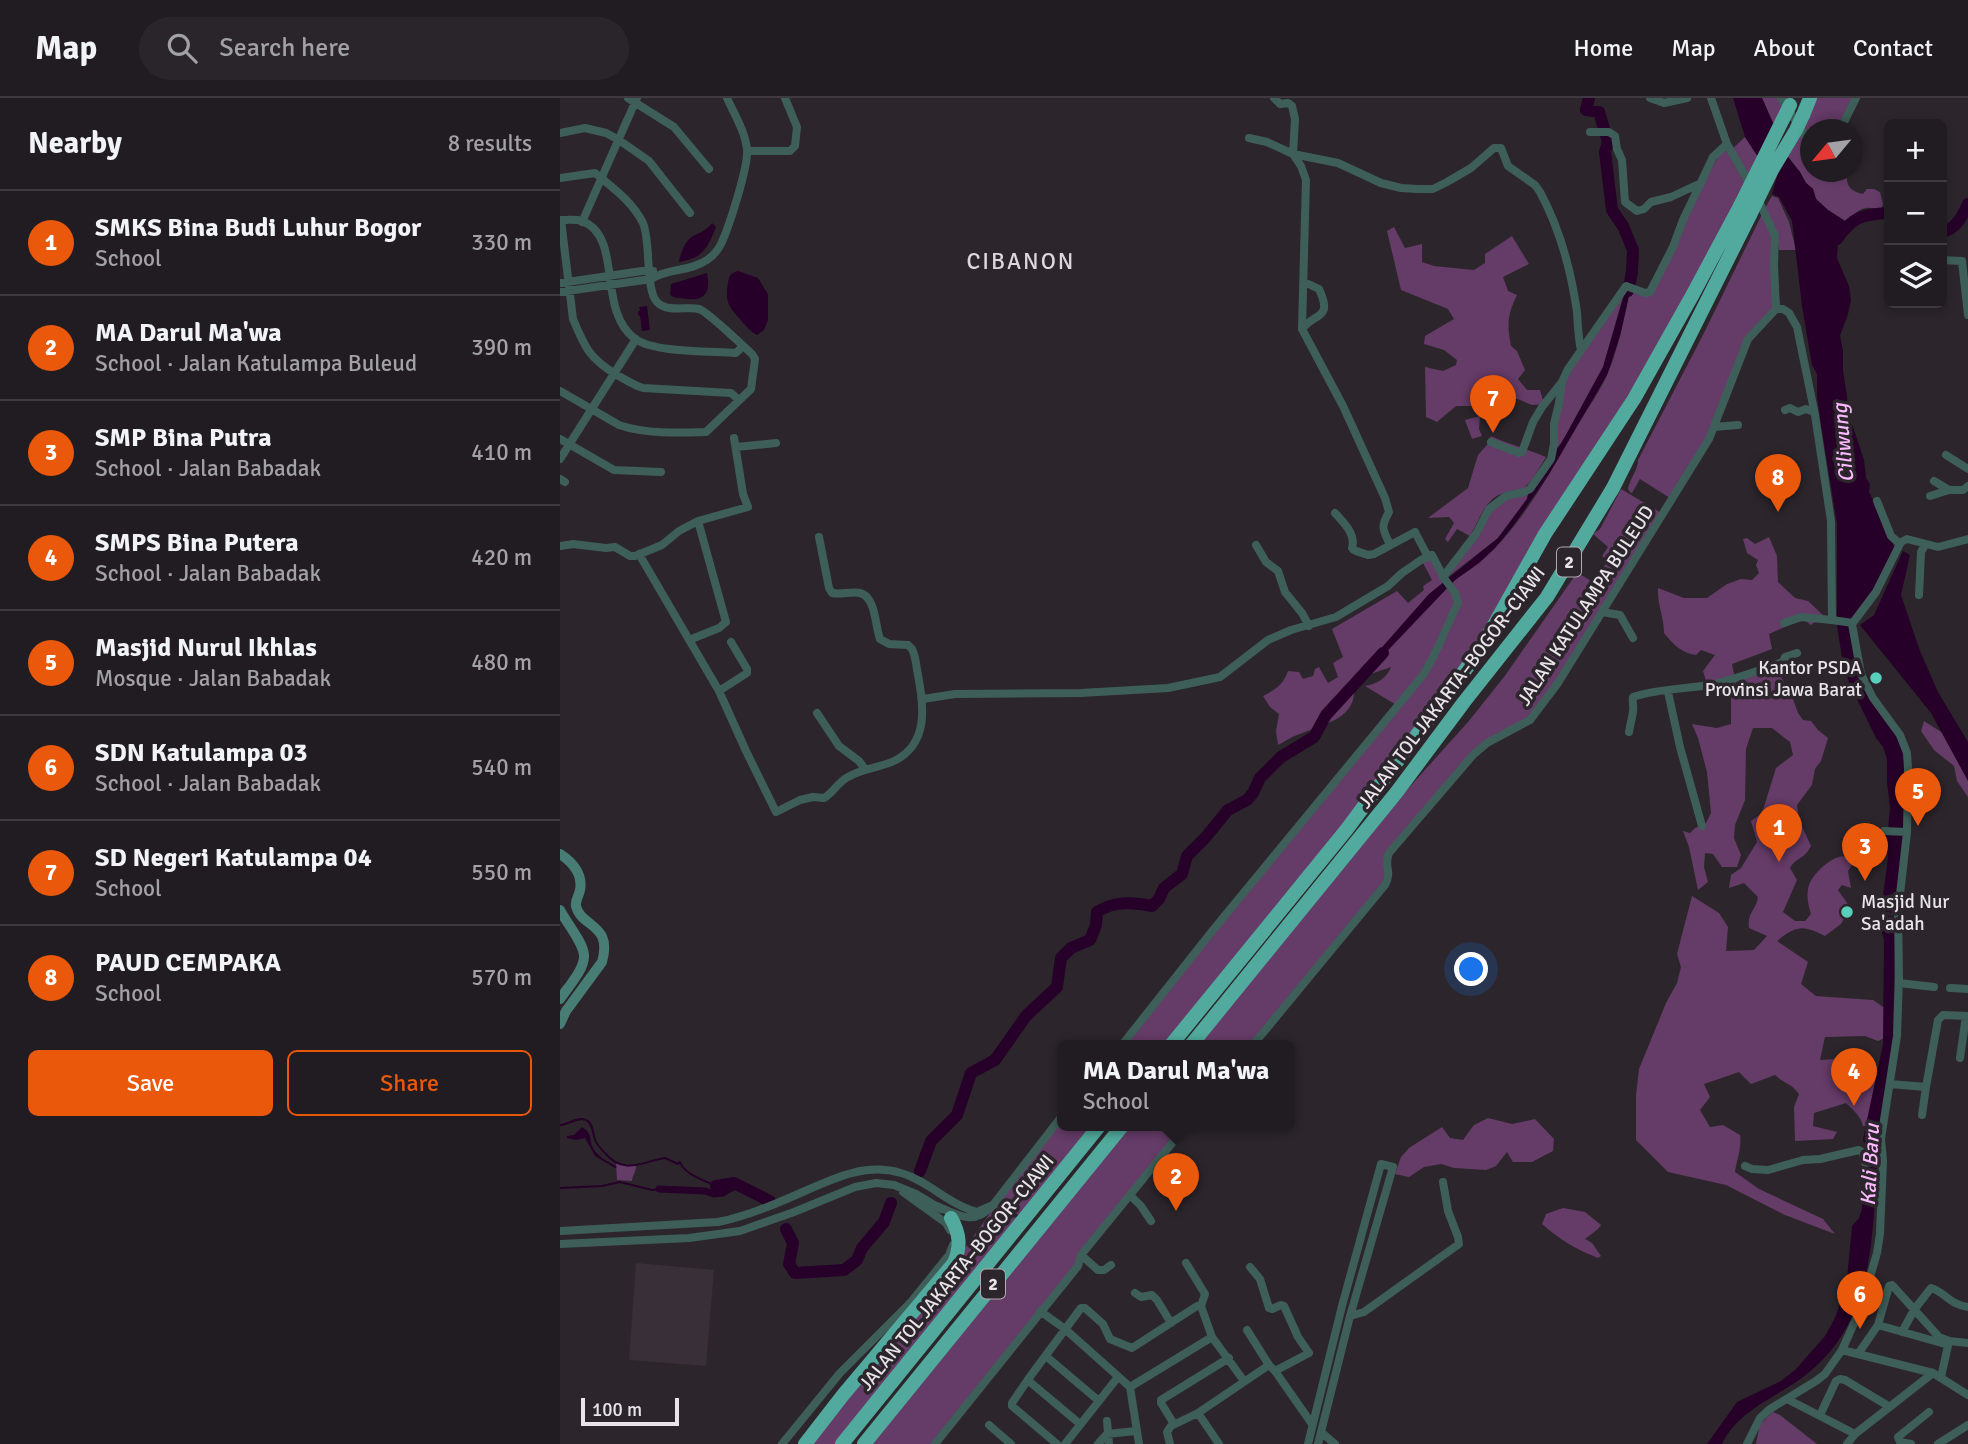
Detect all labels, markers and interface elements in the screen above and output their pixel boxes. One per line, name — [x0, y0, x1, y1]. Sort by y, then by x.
search box — [139, 17, 629, 80]
text: Map — [35, 28, 97, 69]
icon: search — [163, 29, 201, 67]
text: Search here — [219, 32, 350, 64]
text: Home — [1573, 33, 1633, 63]
text: Map — [1671, 33, 1716, 63]
text: About — [1754, 33, 1815, 63]
text: Contact — [1853, 33, 1933, 63]
north arrow — [1800, 119, 1863, 182]
map controls — [1884, 119, 1947, 308]
button: + — [1884, 119, 1947, 182]
text: Nearby — [28, 125, 122, 162]
text: 8 results — [448, 129, 532, 158]
button: − — [1884, 182, 1947, 245]
text: SMKS Bina Budi Luhur Bogor — [95, 212, 421, 244]
text: 1 — [45, 228, 57, 257]
text: 330 m — [471, 228, 532, 257]
text: School — [95, 244, 162, 273]
button: layers — [1884, 245, 1947, 308]
district label: CIBANON — [966, 247, 1076, 276]
text: MA Darul Ma'wa — [95, 317, 282, 349]
text: 2 — [45, 333, 57, 362]
text: 390 m — [471, 333, 532, 362]
text: School · Jalan Katulampa Buleud — [95, 349, 417, 378]
pin: 7 — [1470, 375, 1516, 433]
water label: Ciliwung — [1826, 401, 1859, 484]
text: SMP Bina Putra — [95, 422, 272, 454]
text: 3 — [45, 438, 57, 467]
text: 410 m — [471, 438, 532, 467]
text: School · Jalan Babadak — [95, 454, 321, 483]
pin: 8 — [1755, 454, 1801, 512]
street label: JALAN KATULAMPA BULEUD — [1512, 501, 1660, 710]
text: SMPS Bina Putera — [95, 527, 299, 559]
text: 4 — [45, 543, 57, 572]
text: 420 m — [471, 543, 532, 572]
road number: 2 — [1557, 548, 1581, 576]
text: School · Jalan Babadak — [95, 559, 321, 588]
street label: JALAN TOL JAKARTA–BOGOR–CIAWI — [1353, 562, 1551, 813]
text: Masjid Nurul Ikhlas — [95, 632, 317, 664]
text: 5 — [45, 648, 57, 677]
text: 480 m — [471, 648, 532, 677]
place label: Kantor PSDA Provinsi Jawa Barat — [1705, 656, 1862, 702]
text: Mosque · Jalan Babadak — [95, 664, 331, 693]
marker: Kantor PSDA Provinsi Jawa Barat — [1868, 670, 1884, 686]
text: SDN Katulampa 03 — [95, 737, 308, 769]
text: 6 — [45, 753, 57, 782]
text: 540 m — [471, 753, 532, 782]
pin: 5 — [1895, 768, 1941, 826]
text: School · Jalan Babadak — [95, 769, 321, 798]
pin: 1 — [1756, 804, 1802, 862]
pin: 3 — [1842, 823, 1888, 881]
text: SD Negeri Katulampa 04 — [95, 842, 372, 874]
text: 7 — [45, 858, 57, 887]
text: 550 m — [471, 858, 532, 887]
text: School — [95, 874, 162, 903]
place label: Masjid Nur Sa'adah — [1861, 890, 1949, 936]
marker: Masjid Nur Sa'adah — [1839, 904, 1855, 920]
text: PAUD CEMPAKA — [95, 947, 281, 979]
your location — [1454, 952, 1488, 986]
text: 8 — [45, 963, 57, 992]
text: 570 m — [471, 963, 532, 992]
text: School — [95, 979, 162, 1008]
popup — [1057, 1040, 1295, 1131]
pin: 4 — [1831, 1048, 1877, 1106]
button: Save — [28, 1050, 273, 1116]
button: Share — [287, 1050, 532, 1116]
text: MA Darul Ma'wa — [1083, 1055, 1269, 1087]
text: School — [1083, 1087, 1149, 1116]
water label: Kali Baru — [1855, 1122, 1885, 1207]
street label: JALAN TOL JAKARTA–BOGOR–CIAWI — [854, 1150, 1060, 1396]
pin: 2 — [1153, 1153, 1199, 1211]
road number: 2 — [981, 1269, 1005, 1298]
pin: 6 — [1837, 1271, 1883, 1329]
scale bar — [581, 1395, 679, 1427]
text: 100 m — [592, 1398, 642, 1422]

